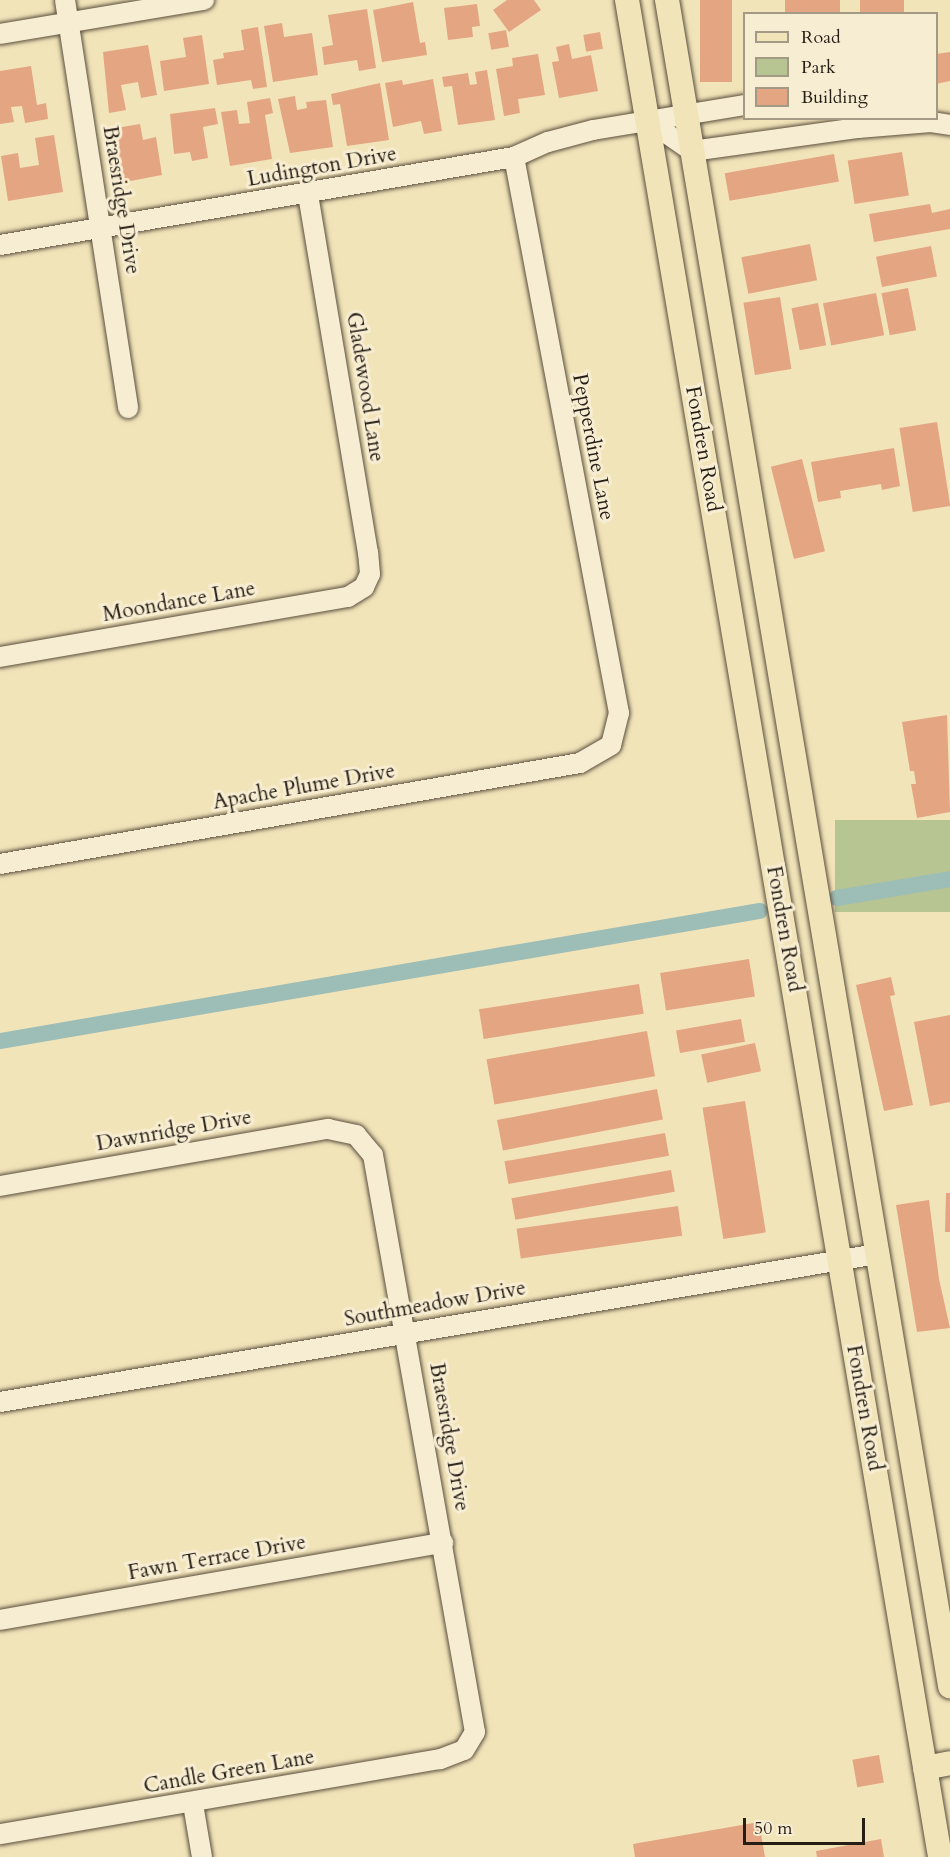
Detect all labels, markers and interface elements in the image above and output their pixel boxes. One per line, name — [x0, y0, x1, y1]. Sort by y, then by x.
legend — [743, 12, 938, 120]
text: Road — [801, 25, 841, 50]
text: Park — [801, 55, 836, 80]
text: Building — [801, 85, 868, 110]
street label: Braesridge Drive — [97, 124, 145, 276]
street label: Ludington Drive — [245, 141, 399, 193]
street label: Gladewood Lane — [341, 310, 389, 464]
street label: Pepperdine Lane — [566, 371, 620, 523]
street label: Fondren Road — [680, 384, 726, 514]
street label: Moondance Lane — [101, 576, 257, 628]
street label: Apache Plume Drive — [211, 759, 397, 815]
street label: Fondren Road — [761, 864, 807, 994]
street label: Dawnridge Drive — [94, 1105, 254, 1157]
street label: Southmeadow Drive — [342, 1276, 528, 1332]
street label: Fondren Road — [841, 1343, 887, 1473]
street label: Braesridge Drive — [424, 1361, 474, 1513]
street label: Fawn Terrace Drive — [126, 1530, 308, 1586]
street label: Candle Green Lane — [142, 1745, 316, 1799]
scale bar — [746, 1806, 868, 1844]
text: 50 m — [754, 1816, 793, 1841]

